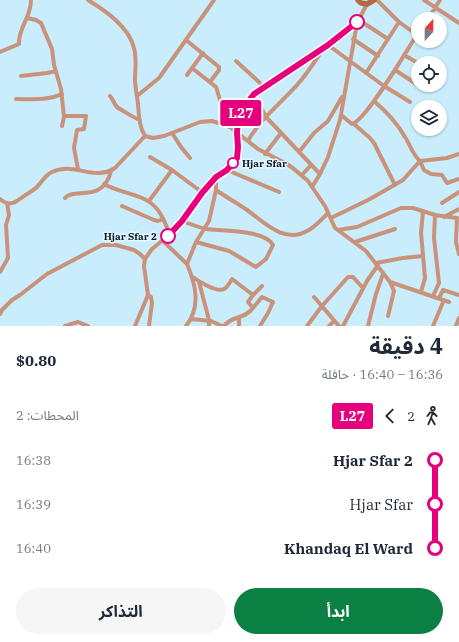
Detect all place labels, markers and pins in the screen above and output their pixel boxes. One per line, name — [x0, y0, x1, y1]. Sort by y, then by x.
unlabelled marker — [349, 14, 365, 30]
marker: Hjar Sfar — [227, 157, 239, 169]
place label: Hjar Sfar — [242, 157, 287, 170]
marker: Hjar Sfar 2 — [160, 228, 176, 244]
place label: Hjar Sfar 2 — [104, 230, 157, 243]

